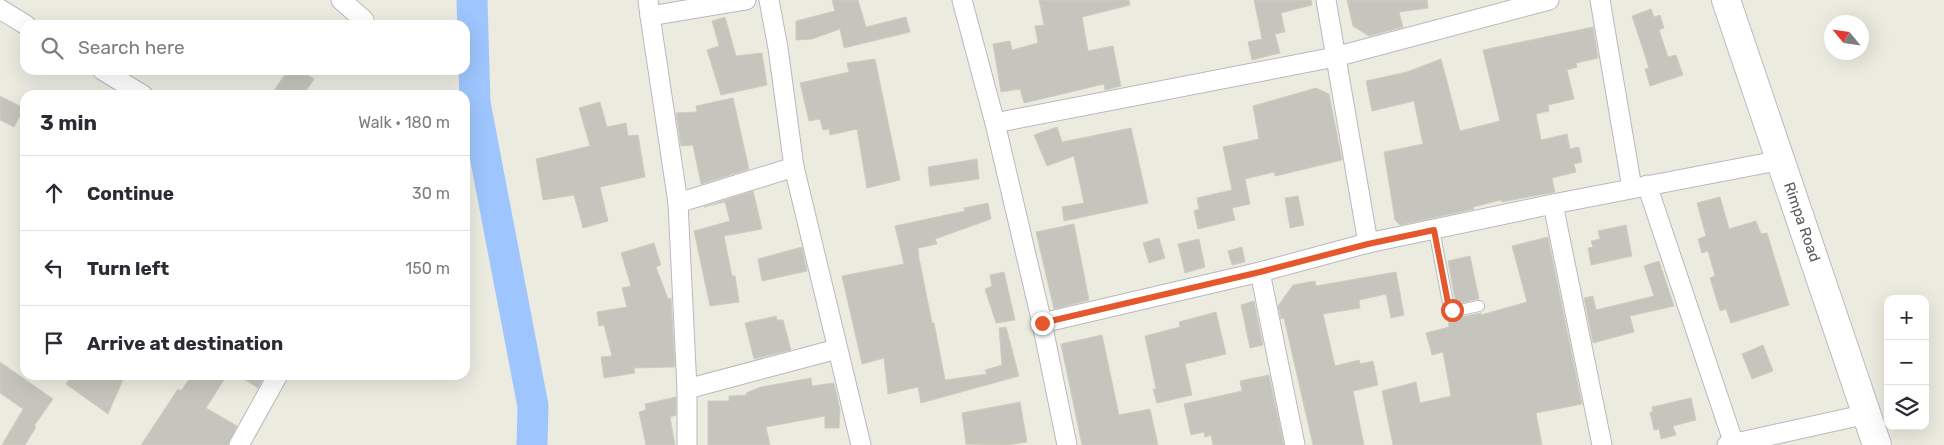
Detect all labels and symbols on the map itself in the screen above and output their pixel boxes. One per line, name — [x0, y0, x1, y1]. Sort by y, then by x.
north arrow — [1824, 15, 1869, 60]
street label: Rimpa Road — [1780, 180, 1824, 264]
route start — [1441, 299, 1464, 322]
route end — [1031, 312, 1054, 335]

